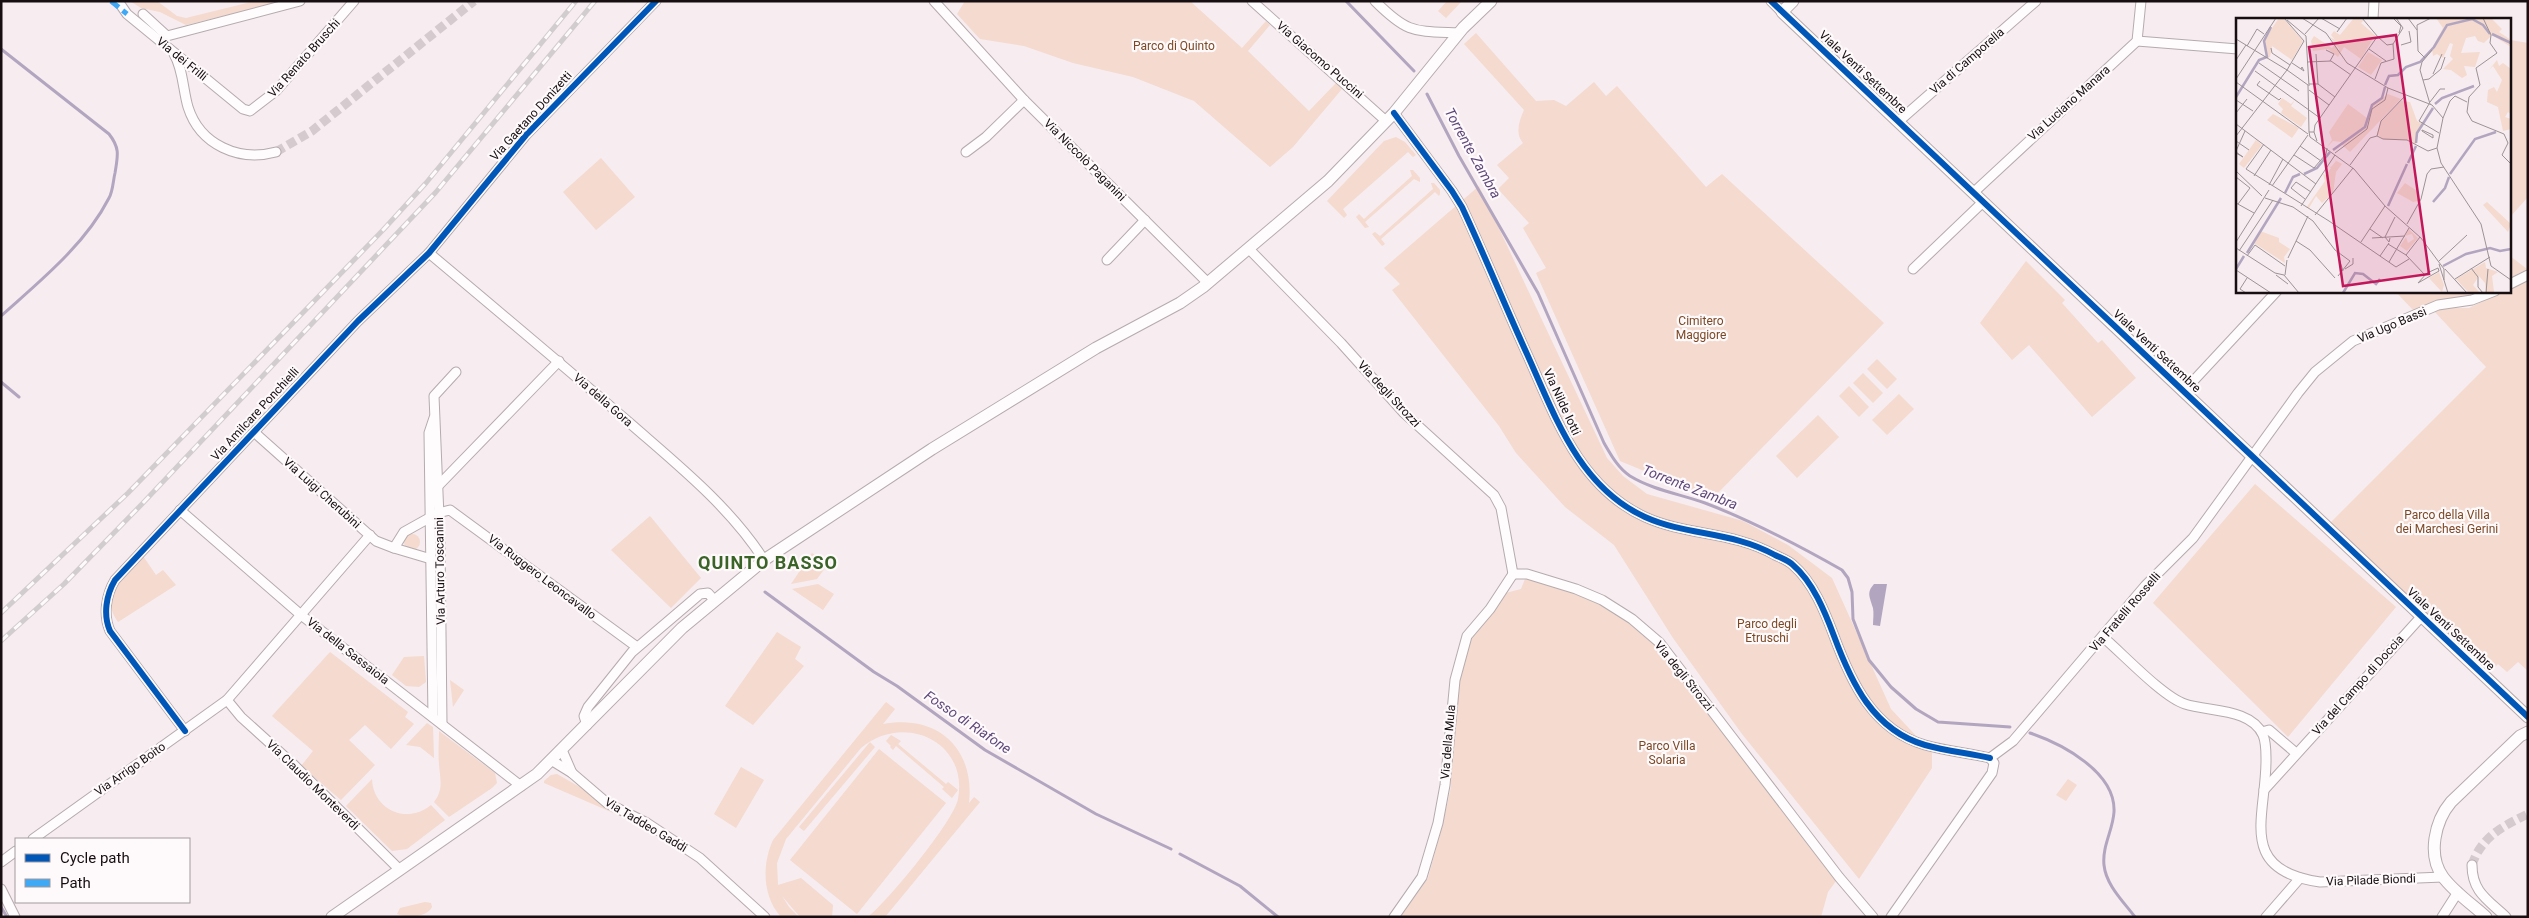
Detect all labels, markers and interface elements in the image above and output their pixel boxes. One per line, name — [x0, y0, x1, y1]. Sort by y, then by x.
street label: Via Renato Bruschi — [265, 16, 343, 100]
inset map — [2236, 18, 2512, 292]
street label: Via Giacomo Puccini — [1274, 19, 1366, 102]
street label: Via di Camporella — [1927, 25, 2007, 97]
street label: Viale Venti Settembre — [1816, 28, 1910, 116]
street label: Via dei Frilli — [154, 34, 210, 84]
park label: Parco di Quinto — [1133, 39, 1215, 53]
street label: Via Luciano Manara — [2025, 62, 2113, 144]
street label: Via Gaetano Donizetti — [487, 68, 575, 164]
water label: Torrente Zambra — [1442, 105, 1504, 201]
street label: Via Niccolò Paganini — [1041, 116, 1129, 204]
street label: Via Ugo Bassi — [2355, 304, 2429, 346]
street label: Viale Venti Settembre — [2110, 307, 2204, 395]
park label: Cimitero Maggiore — [1676, 314, 1726, 342]
street label: Via degli Strozzi — [1355, 358, 1423, 430]
street label: Via Amilcare Ponchielli — [208, 364, 302, 463]
street label: Via Nilde Iotti — [1541, 367, 1583, 437]
street label: Via della Gora — [571, 370, 635, 430]
street label: Via Luigi Cherubini — [280, 455, 364, 531]
water label: Torrente Zambra — [1640, 461, 1740, 513]
park label: Parco della Villa dei Marchesi Gerini — [2396, 508, 2498, 536]
street label: Via Arturo Toscanini — [432, 517, 448, 625]
street label: Via Ruggero Leoncavallo — [485, 532, 599, 622]
district label: QUINTO BASSO — [698, 552, 838, 573]
street label: Via Fratelli Rosselli — [2087, 569, 2163, 655]
street label: Viale Venti Settembre — [2404, 585, 2498, 673]
street label: Via della Sassaiola — [304, 615, 392, 687]
park label: Parco degli Etruschi — [1737, 617, 1797, 645]
street label: Via del Campo di Doccia — [2309, 632, 2407, 738]
street label: Via degli Strozzi — [1652, 638, 1716, 714]
water label: Fosso di Riafone — [922, 687, 1014, 757]
street label: Via della Mula — [1438, 704, 1458, 780]
street label: Via Claudio Monteverdi — [264, 737, 362, 833]
street label: Via Arrigo Boito — [92, 739, 168, 799]
park label: Parco Villa Solaria — [1638, 739, 1696, 767]
street label: Via Taddeo Gaddi — [602, 795, 690, 855]
legend — [15, 838, 190, 903]
text: Cycle path — [60, 849, 130, 867]
street label: Via Pilade Biondi — [2326, 871, 2416, 889]
text: Path — [60, 874, 91, 892]

